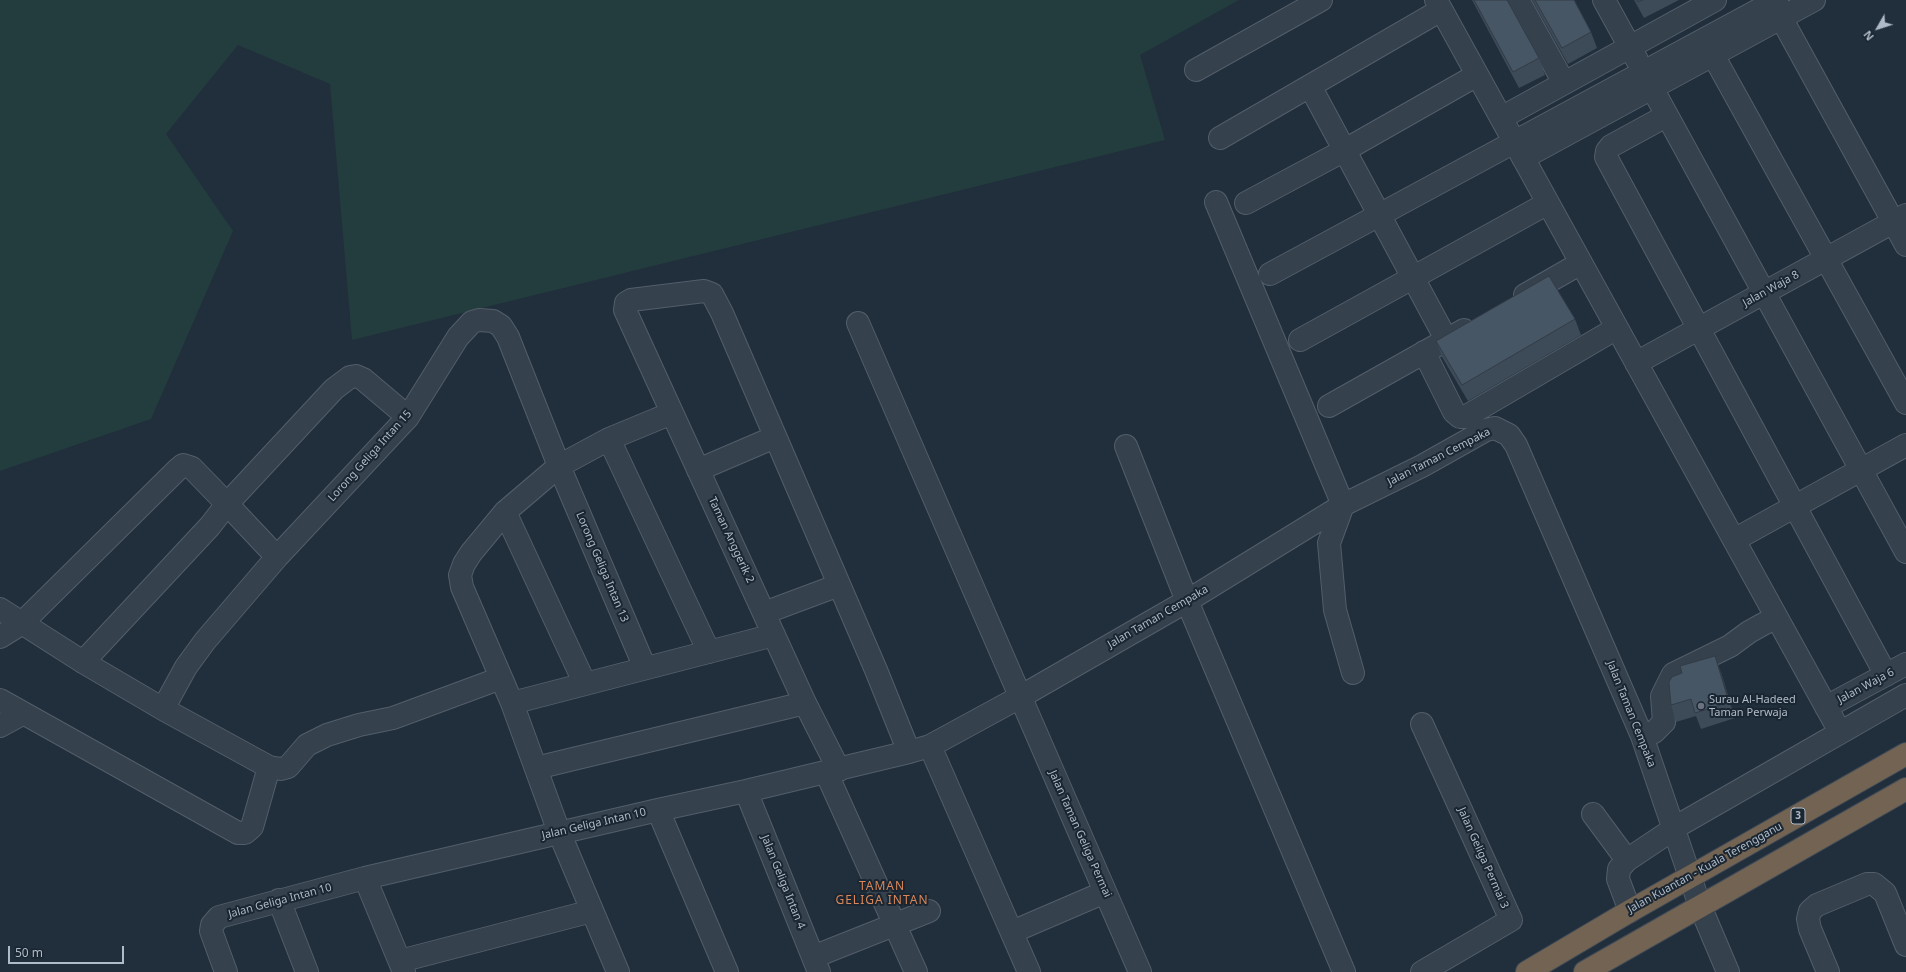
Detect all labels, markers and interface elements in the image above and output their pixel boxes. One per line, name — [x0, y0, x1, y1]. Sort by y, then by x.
north arrow — [1858, 8, 1898, 48]
text: N — [1860, 28, 1877, 44]
street label: Jalan Waja 8 — [1741, 268, 1801, 310]
street label: Lorong Geliga Intan 15 — [325, 408, 415, 504]
street label: Jalan Taman Cempaka — [1385, 425, 1493, 489]
street label: Taman Anggerik 2 — [705, 495, 757, 585]
street label: Lorong Geliga Intan 13 — [573, 510, 631, 624]
street label: Jalan Taman Cempaka — [1105, 583, 1211, 651]
street label: Jalan Taman Cempaka — [1604, 659, 1658, 769]
street label: Jalan Waja 6 — [1835, 666, 1897, 706]
place label: Surau Al-Hadeed Taman Perwaja — [1709, 693, 1796, 719]
marker: Surau Al-Hadeed Taman Perwaja — [1696, 701, 1706, 711]
street label: Jalan Taman Geliga Permai — [1046, 768, 1114, 900]
street label: Jalan Geliga Permai 3 — [1455, 805, 1511, 911]
street label: Jalan Geliga Intan 10 — [541, 806, 647, 842]
road number: 3 — [1791, 808, 1805, 824]
street label: Jalan Kuantan - Kuala Terengganu — [1626, 820, 1784, 916]
street label: Jalan Geliga Intan 4 — [758, 833, 808, 931]
district label: TAMAN GELIGA INTAN — [835, 880, 929, 908]
street label: Jalan Geliga Intan 10 — [227, 881, 333, 921]
scale bar — [10, 938, 126, 964]
text: 50 m — [15, 944, 43, 961]

